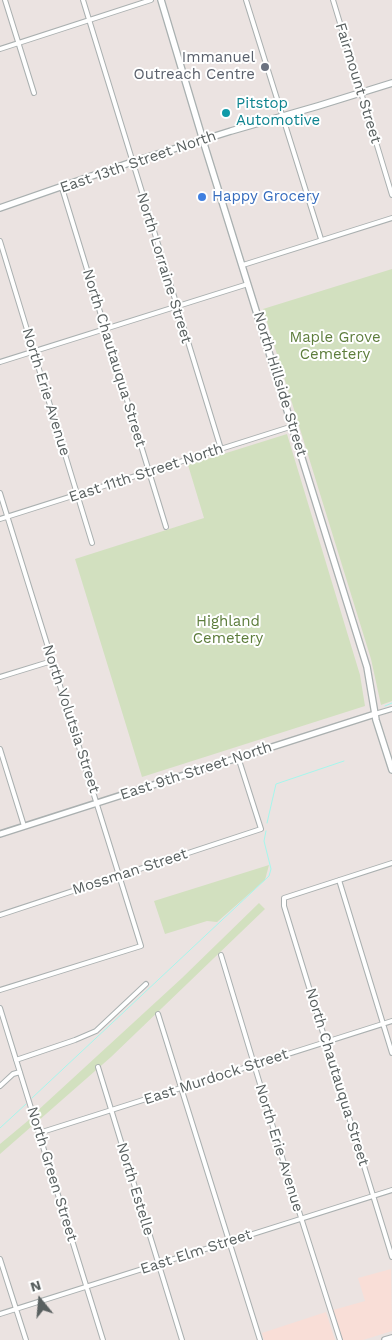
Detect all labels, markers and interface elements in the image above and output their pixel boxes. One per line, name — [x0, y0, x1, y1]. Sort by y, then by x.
street label: Fairmount Street — [331, 20, 385, 146]
place label: Immanuel Outreach Centre — [133, 49, 255, 84]
marker: Immanuel Outreach Centre — [259, 61, 271, 73]
place label: Pitstop Automotive — [236, 95, 320, 130]
marker: Pitstop Automotive — [220, 107, 232, 119]
street label: East 13th Street North — [58, 127, 218, 197]
place label: Happy Grocery — [212, 188, 320, 206]
street label: North Lorraine Street — [132, 190, 196, 346]
marker: Happy Grocery — [196, 191, 208, 203]
street label: North Chautauqua Street — [78, 267, 150, 449]
street label: North Hillside Street — [249, 309, 311, 459]
street label: North Erie Avenue — [18, 326, 74, 458]
park label: Maple Grove Cemetery — [289, 329, 381, 364]
street label: East 11th Street North — [67, 440, 225, 506]
park label: Highland Cemetery — [193, 613, 263, 648]
street label: North Volutsia Street — [38, 642, 104, 796]
street label: East 9th Street North — [118, 738, 274, 804]
street label: Mossman Street — [70, 845, 190, 899]
street label: North Chautauqua Street — [301, 986, 373, 1168]
street label: East Murdock Street — [142, 1045, 290, 1109]
street label: North Erie Avenue — [251, 1082, 307, 1214]
street label: North Green Street — [23, 1105, 81, 1243]
street label: North Estelle — [112, 1140, 158, 1238]
street label: East Elm Street — [138, 1226, 254, 1278]
north arrow — [15, 1275, 65, 1325]
text: N — [28, 1276, 43, 1295]

